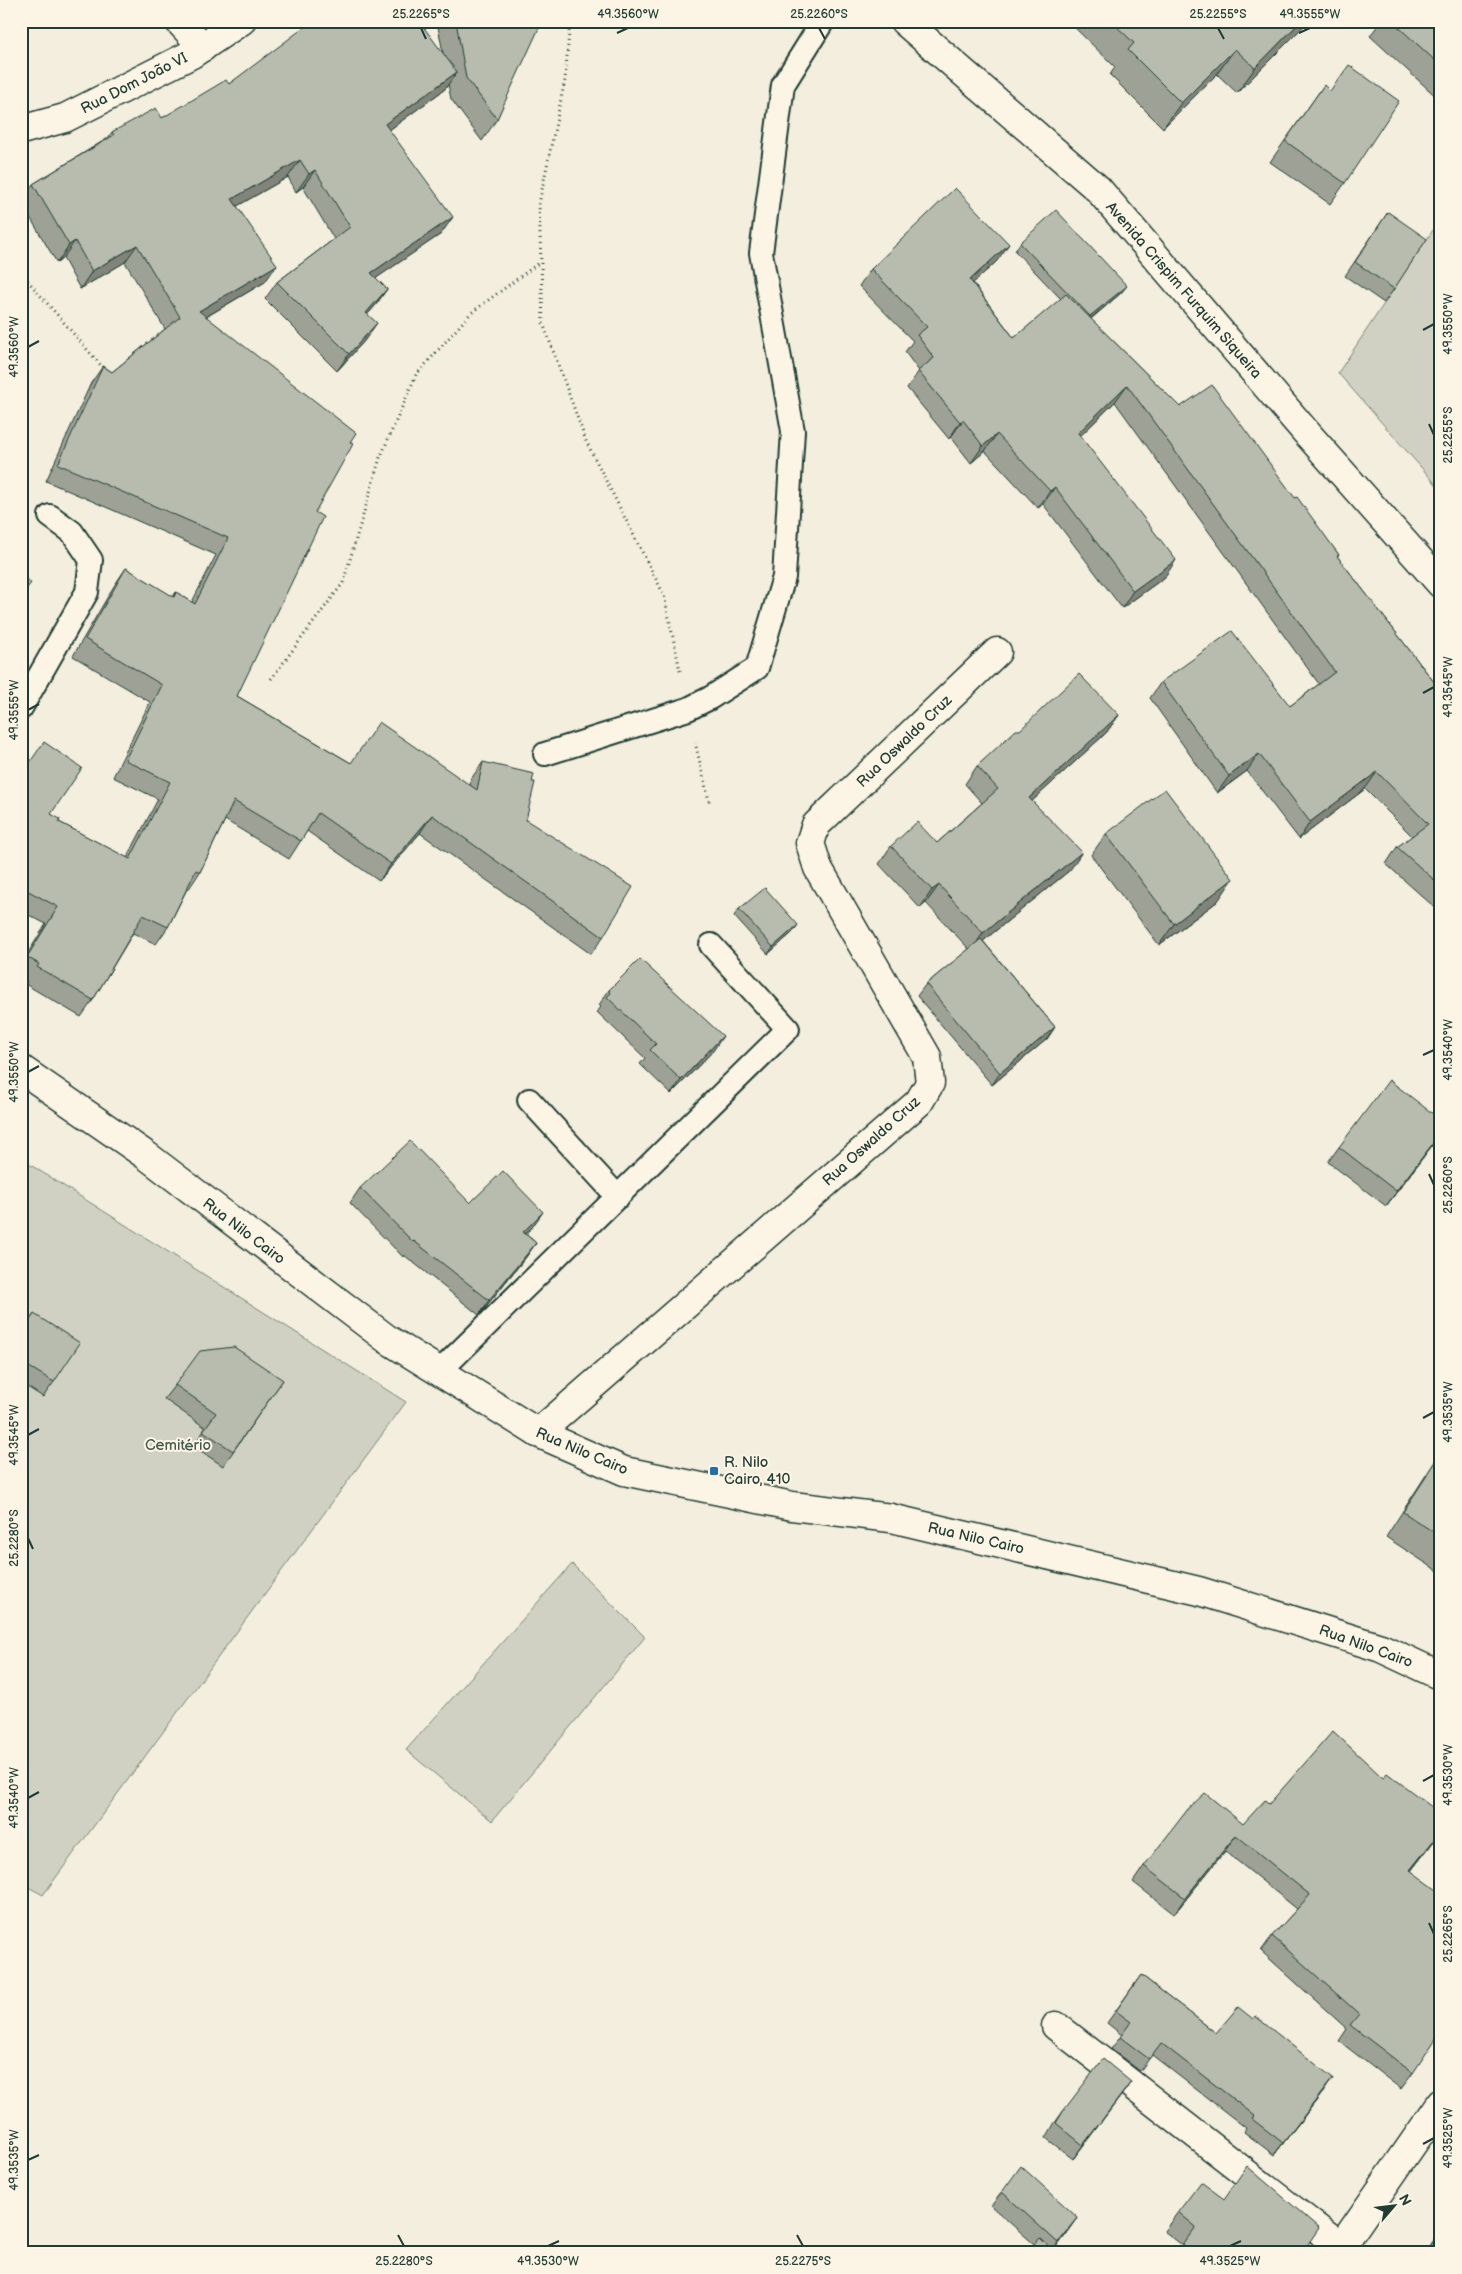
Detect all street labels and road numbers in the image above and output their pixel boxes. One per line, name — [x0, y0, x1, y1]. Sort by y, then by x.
street label: Rua Dom João VI — [78, 48, 191, 119]
street label: Avenida Crispim Furquim Siqueira — [1102, 198, 1266, 383]
street label: Rua Oswaldo Cruz — [853, 691, 956, 792]
street label: Rua Oswaldo Cruz — [819, 1092, 925, 1190]
street label: Rua Nilo Cairo — [199, 1194, 289, 1269]
street label: Rua Nilo Cairo — [533, 1423, 631, 1479]
street label: Rua Nilo Cairo — [926, 1518, 1026, 1559]
street label: Rua Nilo Cairo — [1316, 1621, 1415, 1672]

